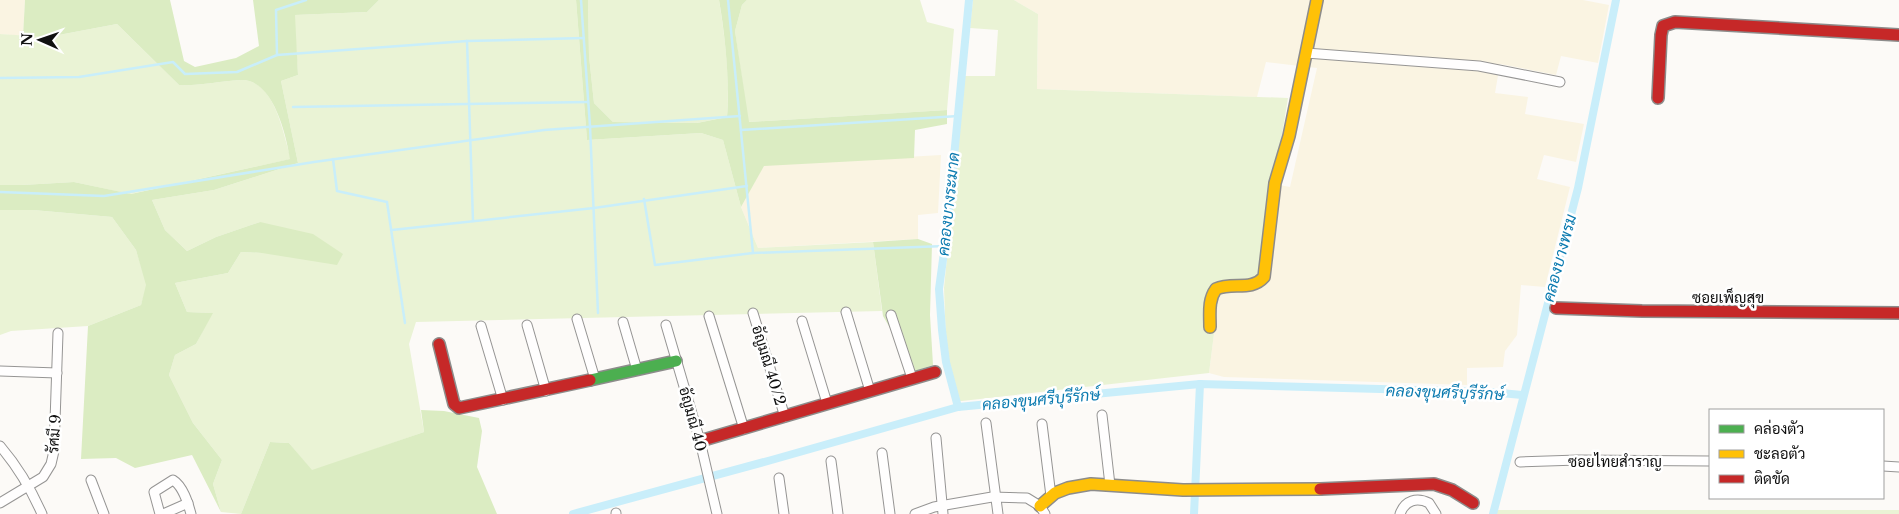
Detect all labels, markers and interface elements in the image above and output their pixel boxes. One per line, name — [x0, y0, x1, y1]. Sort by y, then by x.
north arrow — [15, 15, 65, 65]
text: N — [18, 33, 36, 46]
water label: คลองบางระมาด — [933, 151, 963, 257]
water label: คลองบางพรม — [1538, 212, 1580, 304]
street label: ซอยเพ็ญสุข — [1692, 287, 1764, 309]
street label: อัญมณี 40/2 — [748, 323, 790, 407]
water label: คลองขุนศรีบุรีรักษ์ — [1385, 378, 1506, 406]
water label: คลองขุนศรีบุรีรักษ์ — [981, 382, 1103, 416]
street label: อัญมณี 40 — [675, 384, 711, 454]
legend — [1709, 409, 1884, 499]
street label: รัศมี 9 — [43, 414, 65, 454]
text: คล่องตัว — [1754, 419, 1804, 438]
text: ชะลอตัว — [1754, 444, 1805, 463]
street label: ซอยไทยสำราญ — [1568, 452, 1662, 471]
text: ติดขัด — [1754, 469, 1790, 488]

